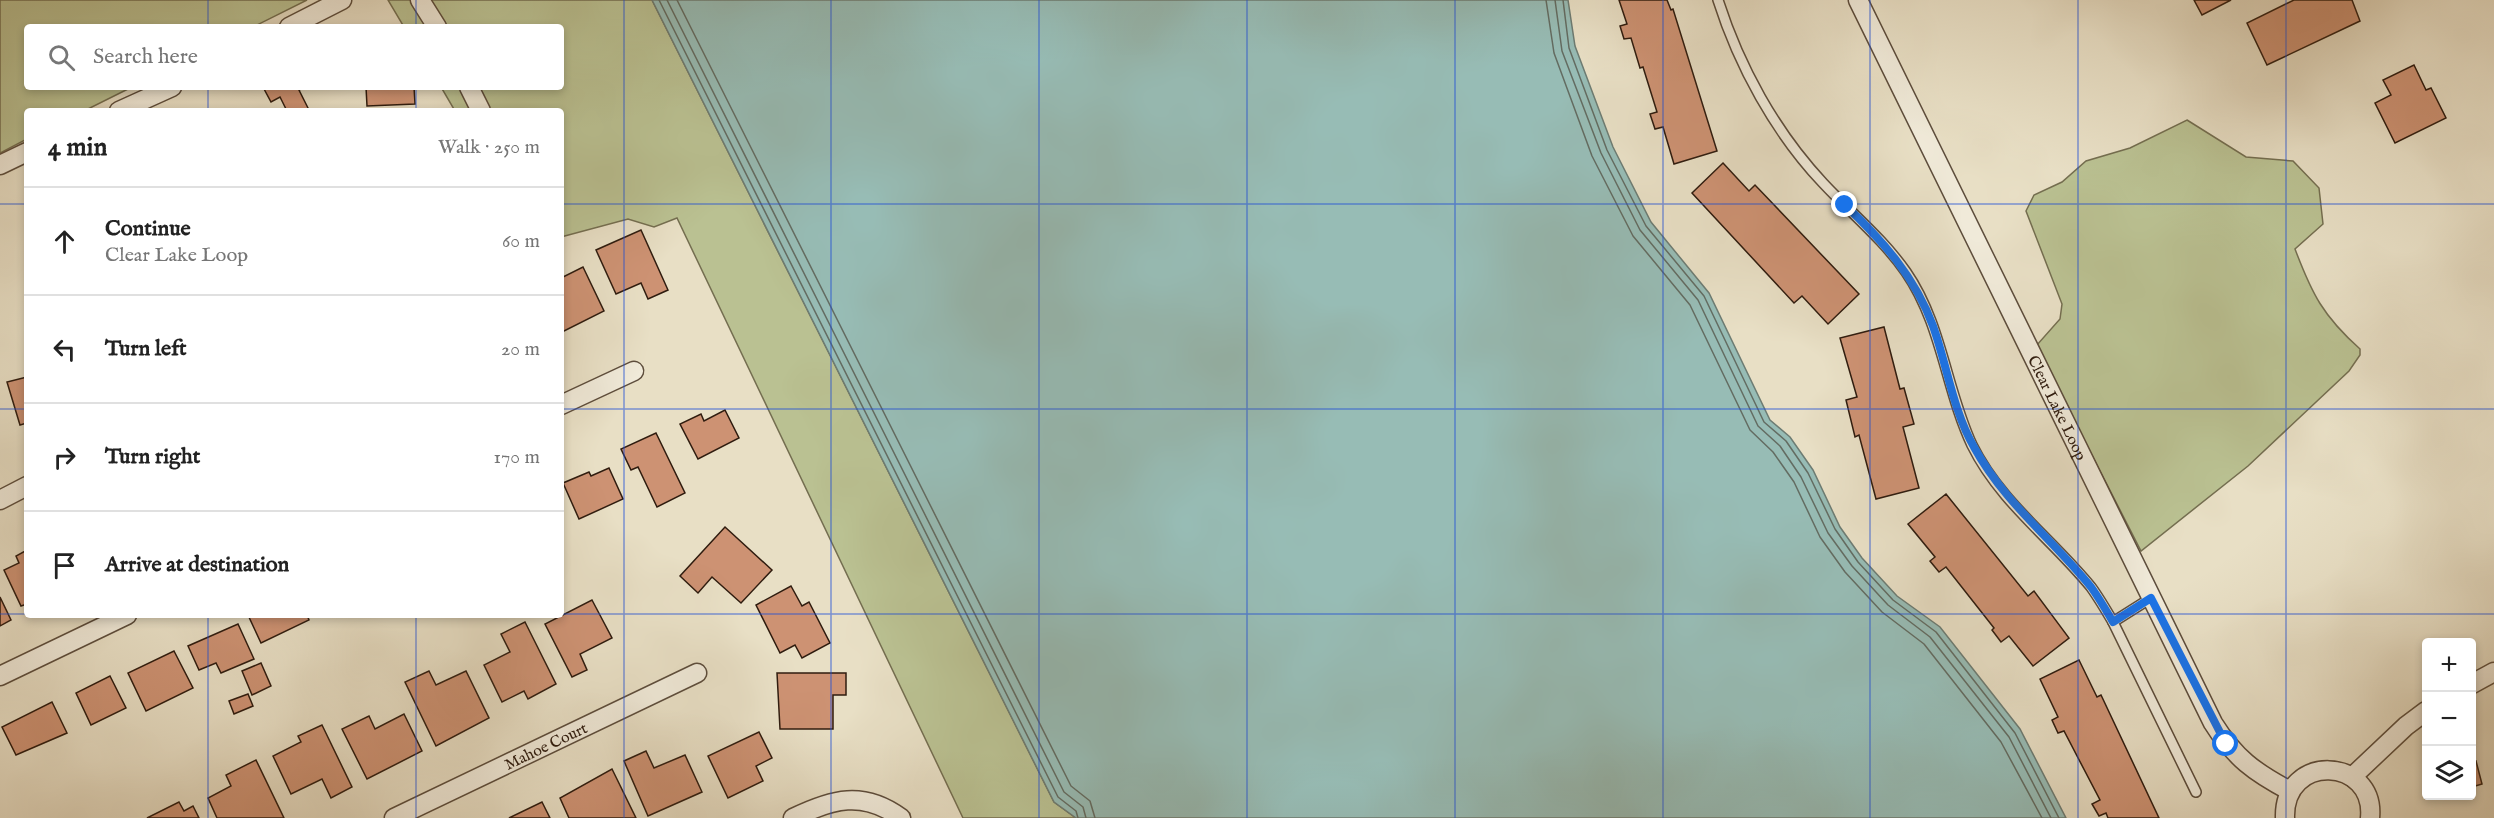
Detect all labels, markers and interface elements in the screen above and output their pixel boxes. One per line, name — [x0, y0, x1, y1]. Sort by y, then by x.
search box — [24, 24, 564, 90]
icon: search — [45, 41, 78, 74]
text: Search here — [93, 43, 198, 71]
text: 4 min — [48, 131, 107, 164]
text: Walk · 250 m — [438, 135, 540, 160]
route end — [1831, 191, 1857, 217]
text: Continue — [105, 215, 191, 243]
icon: ahead — [48, 225, 81, 258]
text: 60 m — [502, 229, 540, 254]
text: Clear Lake Loop — [105, 243, 248, 268]
icon: left — [48, 333, 81, 366]
text: Turn left — [105, 335, 187, 363]
text: 20 m — [501, 337, 540, 362]
street label: Clear Lake Loop — [2022, 353, 2091, 464]
icon: right — [48, 441, 81, 474]
text: Turn right — [105, 443, 200, 471]
text: 170 m — [494, 445, 540, 470]
icon: arrive — [48, 549, 81, 582]
text: Arrive at destination — [105, 551, 289, 579]
map controls — [2422, 638, 2476, 800]
button: + — [2422, 638, 2476, 692]
button: − — [2422, 692, 2476, 746]
street label: Mahoe Court — [502, 719, 592, 776]
route start — [2212, 730, 2238, 756]
button: layers — [2422, 746, 2476, 800]

